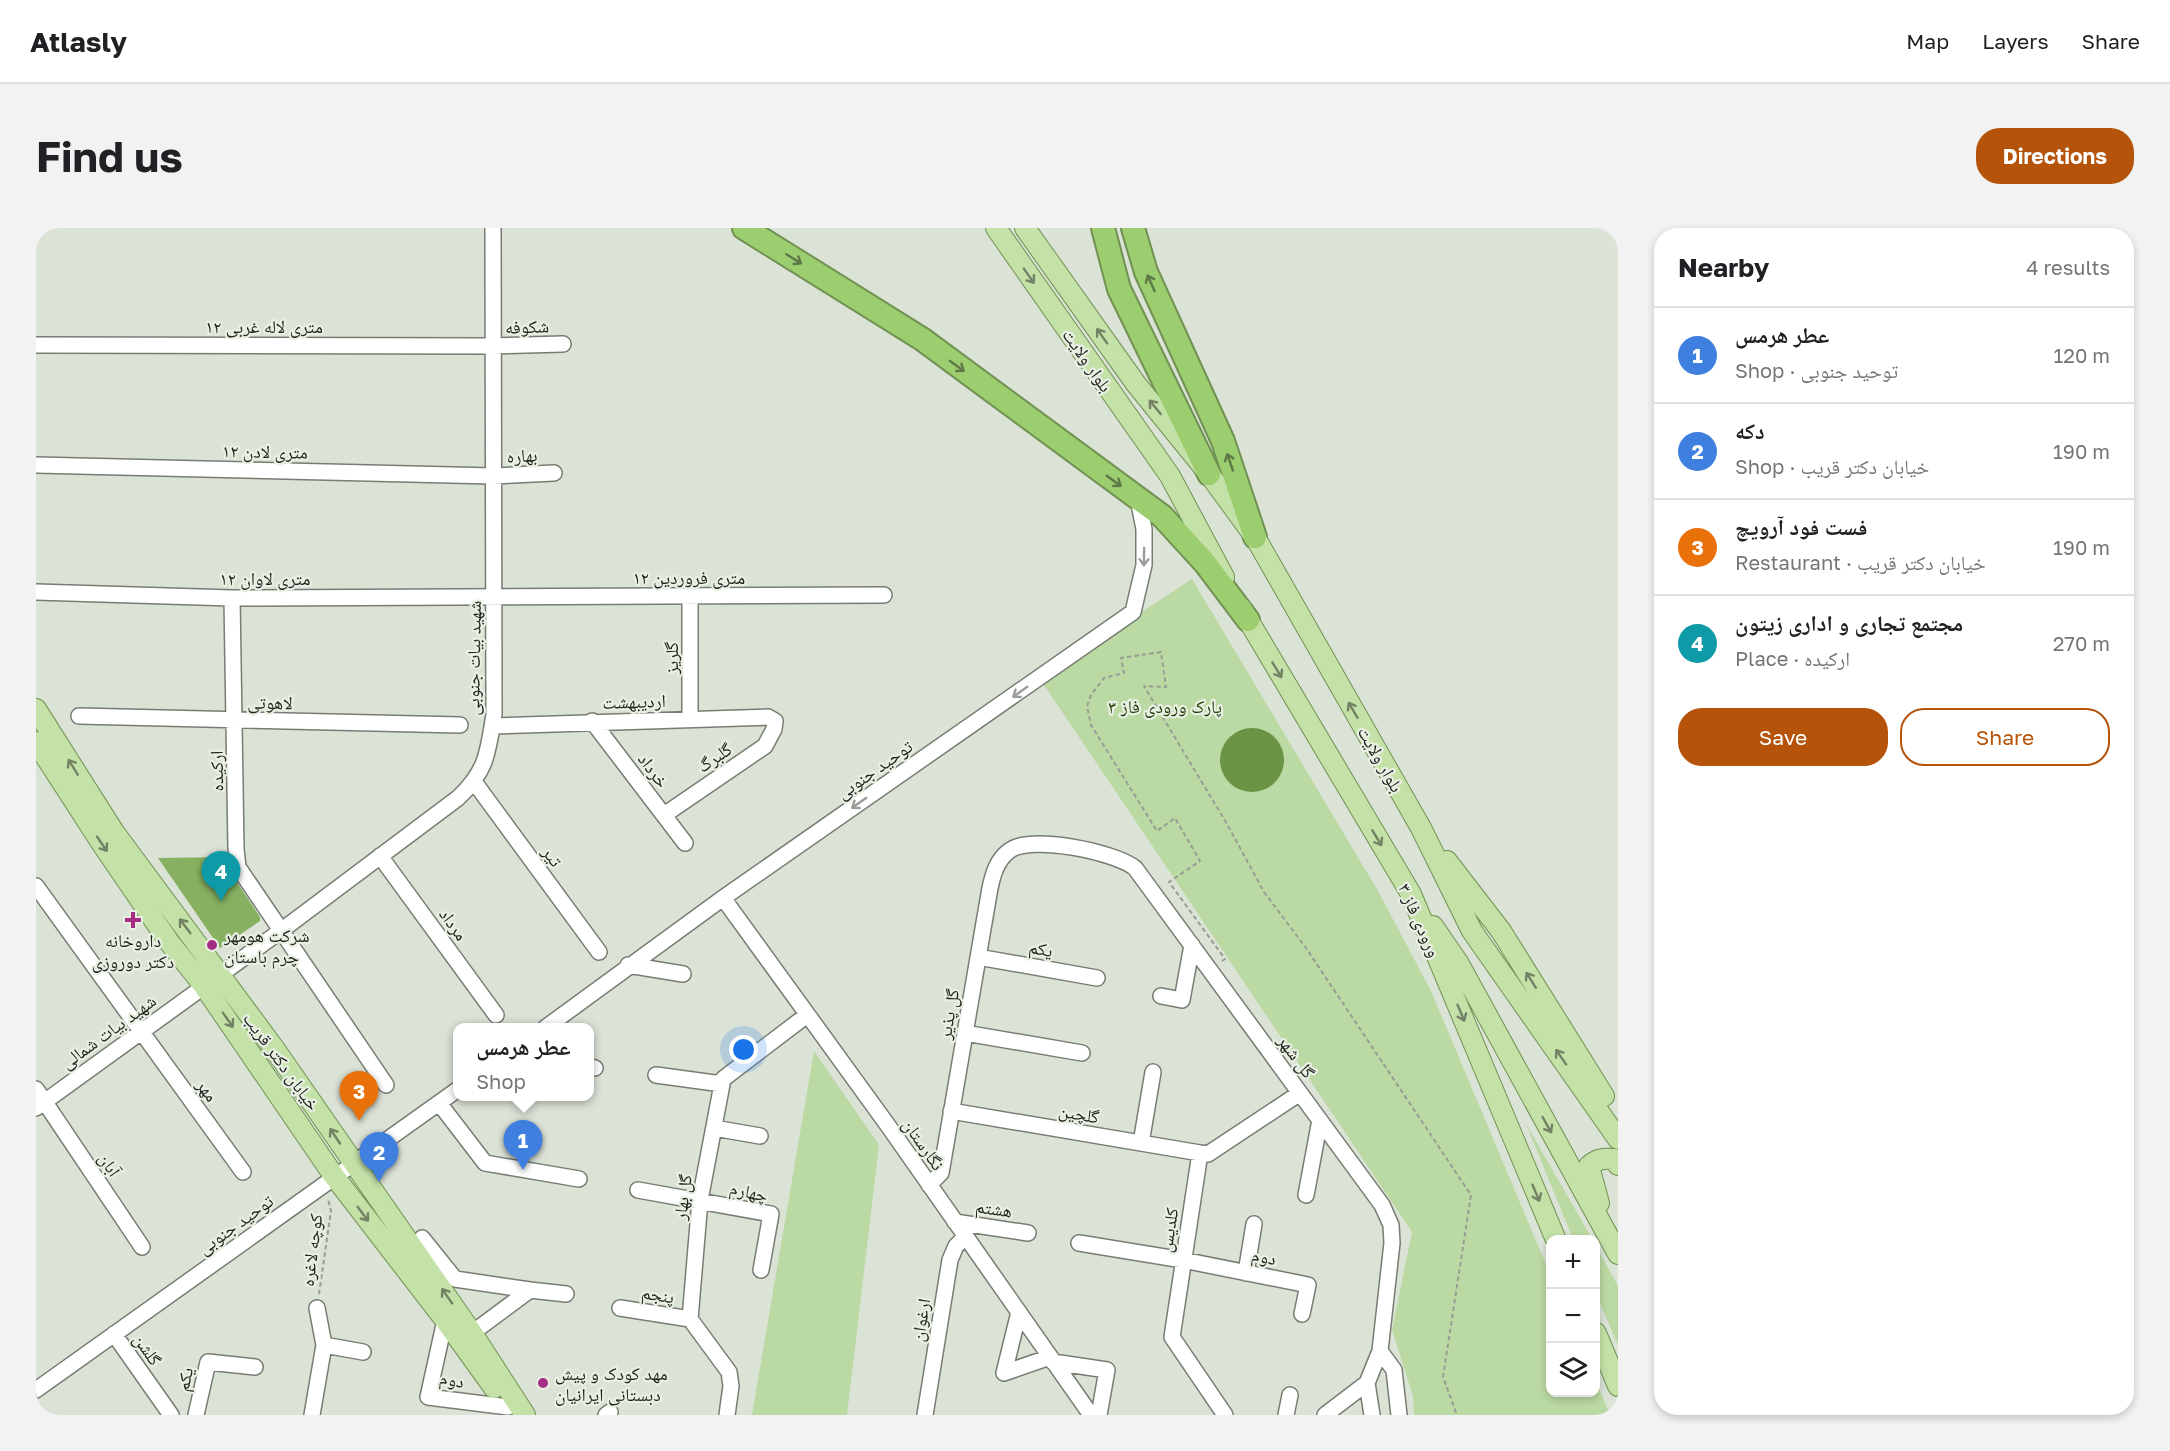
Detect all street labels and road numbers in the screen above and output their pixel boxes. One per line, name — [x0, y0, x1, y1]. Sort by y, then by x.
street label: شکوفه — [505, 314, 549, 338]
street label: ۱۲ متری لاله غربی — [205, 315, 323, 338]
street label: بلوار ولایت — [1058, 324, 1118, 396]
street label: ۱۲ متری لادن — [222, 439, 308, 464]
street label: بهاره — [506, 443, 538, 467]
street label: ۱۲ متری فروردین — [633, 566, 745, 589]
street label: ۱۲ متری لاوان — [220, 567, 310, 590]
street label: شهید بیات جنوبی — [461, 600, 486, 716]
street label: گلریز — [660, 641, 682, 675]
street label: اردیبهشت — [602, 689, 666, 714]
street label: لاهوتی — [247, 691, 293, 714]
street label: بلوار ولایت — [1353, 722, 1409, 796]
street label: توحید جنوبی — [832, 735, 917, 804]
street label: گلبرگ — [692, 737, 736, 777]
street label: خرداد — [634, 748, 674, 792]
street label: ارکیده — [205, 750, 228, 792]
street label: تیر — [537, 841, 568, 871]
street label: ورودی فاز ۳ — [1393, 880, 1446, 961]
street label: مرداد — [435, 904, 473, 944]
street label: یکم — [1027, 935, 1055, 963]
street label: گل پذیر — [933, 987, 964, 1042]
street label: شهید بیات شمالی — [56, 989, 161, 1074]
street label: خیابان دکتر قریب — [238, 1008, 325, 1115]
street label: گل شهر — [1272, 1029, 1320, 1083]
street label: مهر — [192, 1074, 223, 1106]
street label: گلچین — [1057, 1099, 1102, 1128]
street label: نگارستان — [897, 1114, 950, 1175]
street label: آبان — [93, 1148, 126, 1181]
street label: گل بهار — [668, 1172, 697, 1222]
street label: چهارم — [727, 1176, 770, 1208]
street label: توحید جنوبی — [193, 1189, 278, 1260]
street label: هشتم — [974, 1195, 1014, 1223]
street label: کلدیس — [1154, 1206, 1183, 1254]
street label: کوچه لاغره — [296, 1212, 327, 1288]
street label: دوم — [1249, 1243, 1278, 1271]
street label: پنجم — [640, 1281, 676, 1309]
street label: ارغوان — [906, 1297, 935, 1343]
street label: گلشن — [128, 1329, 167, 1370]
street label: یکم — [171, 1365, 199, 1394]
street label: دوم — [437, 1366, 466, 1394]

